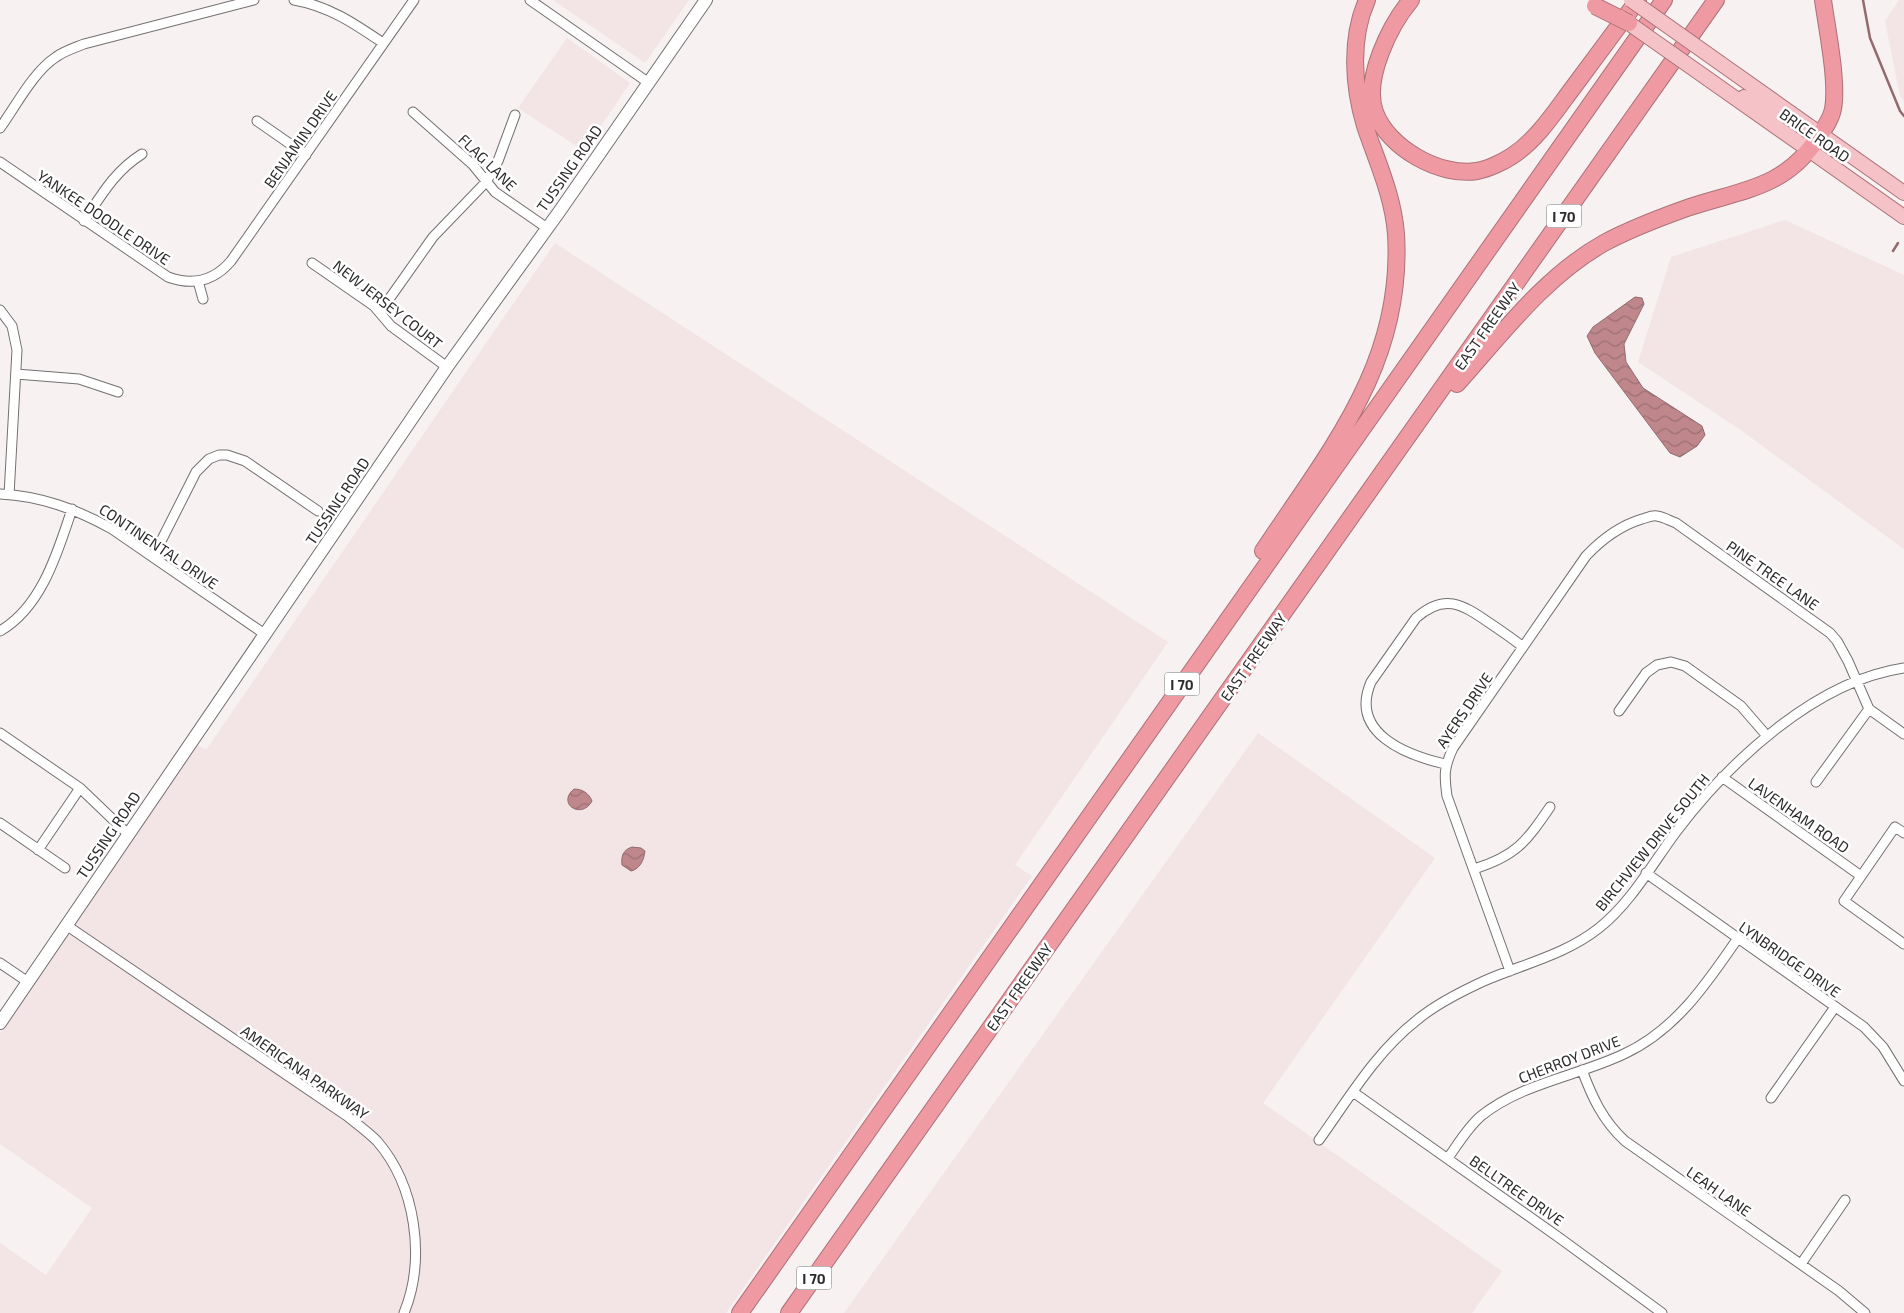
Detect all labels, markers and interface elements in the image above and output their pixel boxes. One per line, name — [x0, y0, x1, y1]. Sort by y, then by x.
street label: BENJAMIN DRIVE — [260, 87, 340, 191]
street label: BRICE ROAD — [1777, 104, 1853, 166]
street label: TUSSING ROAD — [533, 121, 605, 215]
street label: FLAG LANE — [455, 130, 521, 194]
street label: YANKEE DOODLE DRIVE — [34, 166, 174, 268]
road number: I 70 — [1546, 205, 1582, 228]
street label: NEW JERSEY COURT — [330, 256, 446, 352]
street label: EAST FREEWAY — [1450, 278, 1524, 373]
street label: TUSSING ROAD — [301, 454, 373, 548]
street label: CONTINENTAL DRIVE — [96, 499, 222, 593]
street label: PINE TREE LANE — [1723, 536, 1823, 614]
street label: EAST FREEWAY — [1216, 609, 1290, 704]
street label: AYERS DRIVE — [1432, 669, 1496, 751]
road number: I 70 — [1164, 672, 1200, 696]
street label: BIRCHVIEW DRIVE SOUTH — [1591, 770, 1713, 914]
street label: LAVENHAM ROAD — [1745, 773, 1853, 857]
street label: TUSSING ROAD — [72, 788, 144, 882]
street label: LYNBRIDGE DRIVE — [1736, 917, 1844, 1001]
street label: EAST FREEWAY — [982, 939, 1056, 1034]
street label: AMERICANA PARKWAY — [238, 1021, 373, 1123]
street label: CHERROY DRIVE — [1516, 1031, 1622, 1087]
street label: BELLTREE DRIVE — [1467, 1151, 1567, 1229]
street label: LEAH LANE — [1683, 1162, 1755, 1220]
road number: I 70 — [796, 1266, 832, 1290]

